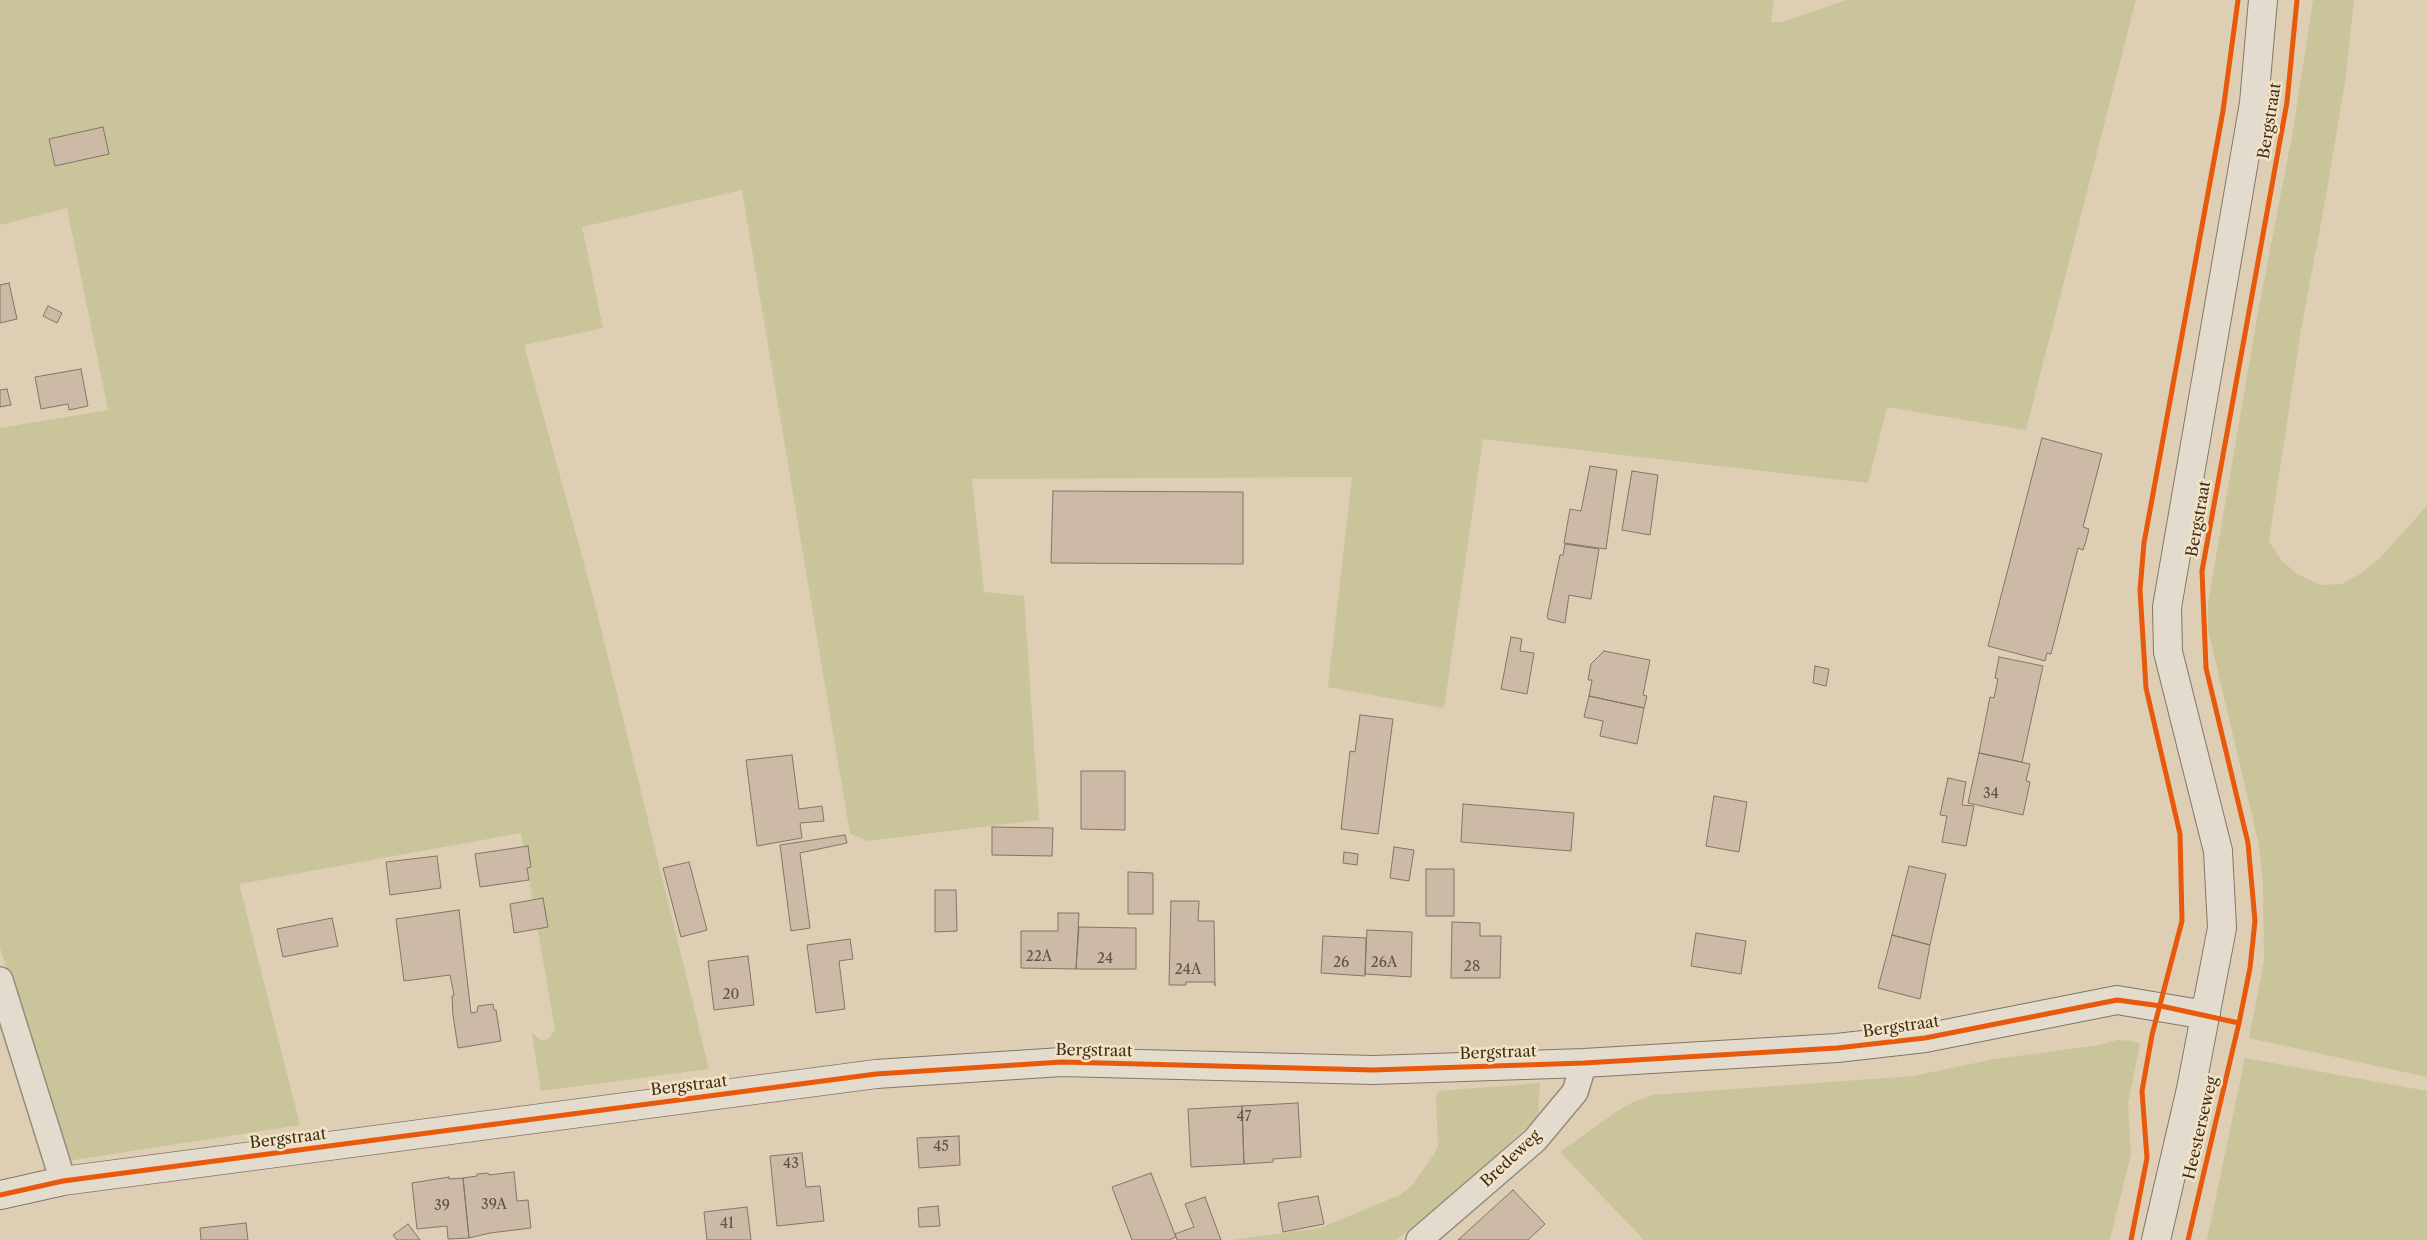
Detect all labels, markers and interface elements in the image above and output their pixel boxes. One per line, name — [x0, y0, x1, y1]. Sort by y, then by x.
street label: Bergstraat — [2254, 81, 2286, 161]
street label: Bergstraat — [2183, 479, 2215, 559]
house number: 34 — [1983, 786, 1999, 802]
house number: 22A — [1026, 949, 1052, 965]
house number: 24 — [1097, 951, 1113, 967]
house number: 26 — [1333, 955, 1349, 971]
house number: 26A — [1371, 955, 1397, 971]
house number: 28 — [1464, 959, 1480, 975]
house number: 24A — [1175, 962, 1201, 978]
house number: 20 — [723, 987, 739, 1003]
street label: Bergstraat — [1862, 1012, 1940, 1042]
street label: Bergstraat — [1055, 1041, 1133, 1061]
street label: Bergstraat — [1459, 1042, 1537, 1064]
street label: Bergstraat — [650, 1072, 728, 1100]
street label: Heesterseweg — [2180, 1074, 2222, 1182]
house number: 47 — [1237, 1109, 1251, 1125]
street label: Bergstraat — [249, 1125, 327, 1153]
street label: Bredeweg — [1477, 1126, 1545, 1192]
house number: 45 — [933, 1139, 949, 1155]
house number: 43 — [783, 1156, 799, 1172]
house number: 39A — [481, 1197, 507, 1213]
house number: 39 — [434, 1198, 450, 1214]
house number: 41 — [720, 1216, 734, 1232]

